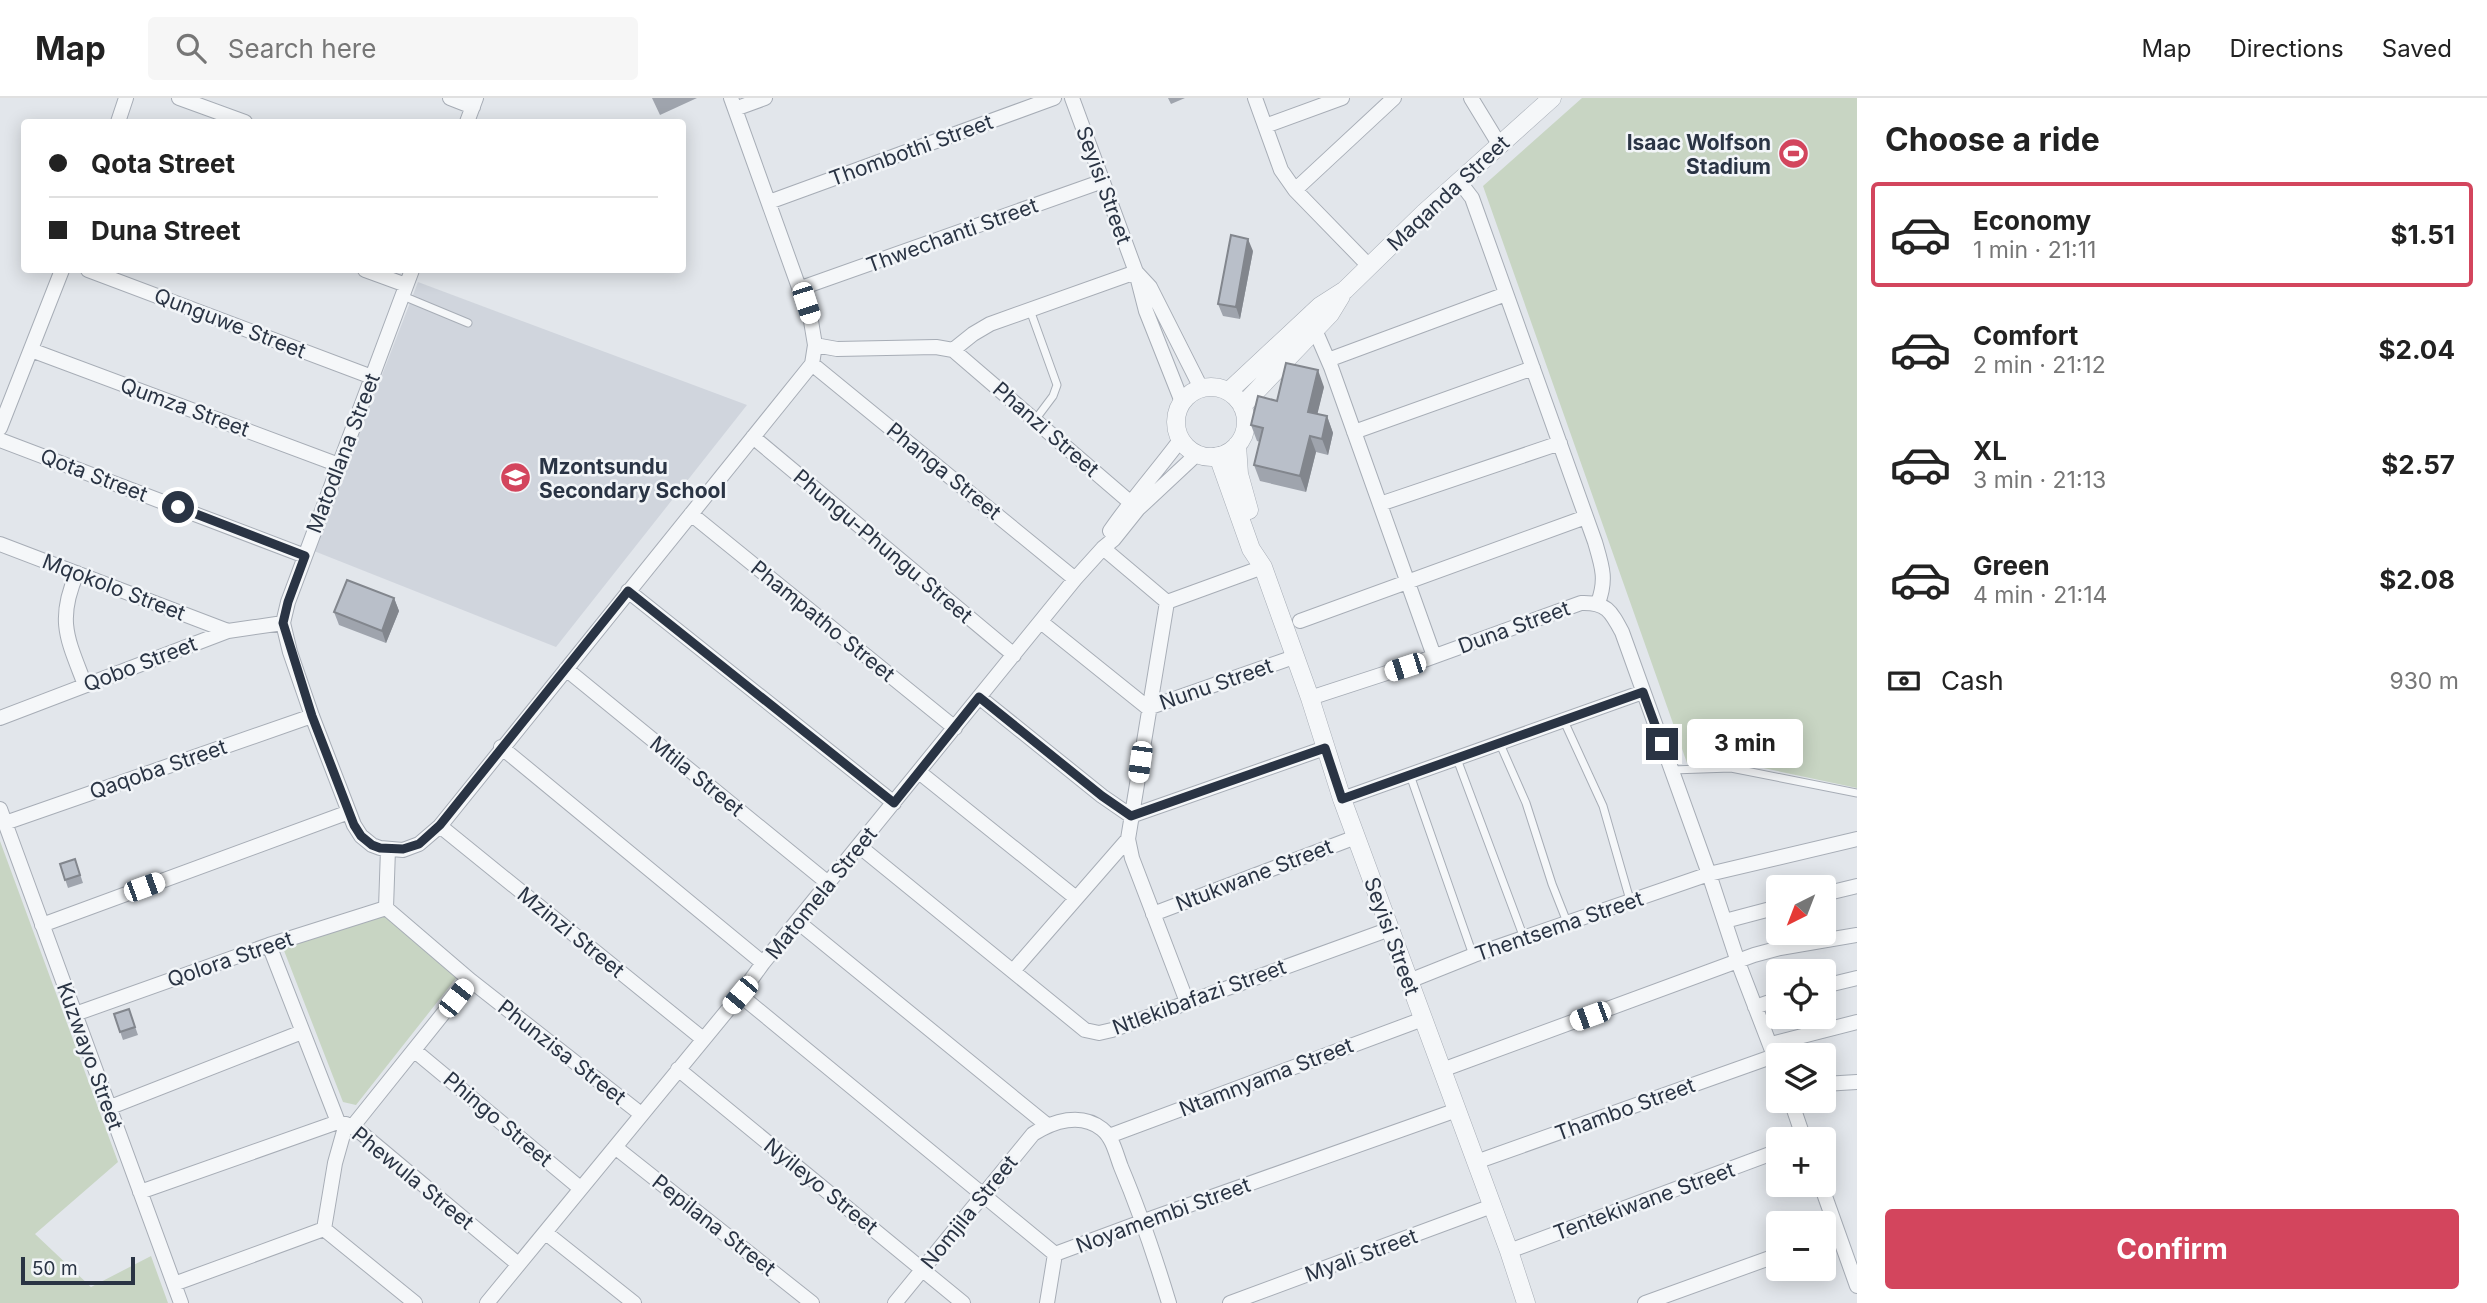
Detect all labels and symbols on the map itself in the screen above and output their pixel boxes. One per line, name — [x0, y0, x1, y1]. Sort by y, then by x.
street label: Thombothi Street — [826, 109, 996, 191]
street label: Seyisi Street — [1071, 123, 1137, 247]
street label: Maqanda Street — [1382, 130, 1514, 256]
place label: Isaac Wolfson Stadium — [1627, 130, 1771, 179]
sports icon: Isaac Wolfson Stadium — [1777, 137, 1811, 171]
street label: Thwechanti Street — [863, 192, 1041, 278]
car — [790, 280, 823, 326]
street label: Qunguwe Street — [151, 283, 309, 363]
street label: Matodlana Street — [301, 369, 385, 536]
street label: Qumza Street — [117, 372, 253, 442]
street label: Phanzi Street — [988, 376, 1104, 482]
street label: Phanga Street — [882, 417, 1006, 525]
street label: Qota Street — [37, 443, 151, 507]
place label: Mzontsundu Secondary School — [539, 454, 726, 503]
school or university icon: Mzontsundu Secondary School — [499, 461, 533, 495]
street label: Phungu-Phungu Street — [788, 464, 978, 628]
route start — [162, 491, 194, 523]
street label: Mqokolo Street — [39, 548, 189, 626]
street label: Phampatho Street — [746, 555, 900, 687]
street label: Duna Street — [1455, 595, 1573, 659]
street label: Qobo Street — [80, 631, 200, 697]
car — [1382, 651, 1429, 683]
street label: Nunu Street — [1156, 653, 1276, 715]
callout: 3 min — [1686, 720, 1802, 768]
route end — [1646, 728, 1678, 760]
street label: Mtila Street — [645, 731, 749, 821]
street label: Qaqoba Street — [86, 734, 230, 804]
car — [1127, 740, 1154, 784]
street label: Matomela Street — [760, 822, 882, 964]
street label: Ntukwane Street — [1172, 834, 1336, 916]
car — [121, 870, 168, 904]
street label: Seyisi Street — [1359, 874, 1425, 998]
north arrow — [1766, 875, 1836, 945]
street label: Mzinzi Street — [513, 881, 629, 983]
street label: Thentsema Street — [1472, 885, 1646, 966]
street label: Qolora Street — [164, 926, 296, 992]
street label: Ntlekibafazi Street — [1109, 954, 1289, 1040]
car — [719, 972, 762, 1018]
car — [435, 975, 478, 1021]
street label: Kuzwayo Street — [52, 979, 128, 1133]
street label: Phunzisa Street — [493, 994, 631, 1110]
car — [1567, 999, 1614, 1033]
street label: Ntamnyama Street — [1176, 1032, 1357, 1122]
street label: Phingo Street — [439, 1066, 557, 1172]
street label: Thambo Street — [1552, 1072, 1698, 1146]
street label: Phewula Street — [347, 1121, 479, 1235]
street label: Nyileyo Street — [759, 1133, 883, 1239]
street label: Nomjila Street — [916, 1150, 1023, 1274]
street label: Tentekiwane Street — [1550, 1157, 1738, 1245]
street label: Pepilana Street — [647, 1169, 781, 1281]
street label: Noyamembi Street — [1072, 1172, 1254, 1258]
street label: Myali Street — [1301, 1223, 1421, 1287]
scale bar — [21, 1254, 135, 1286]

